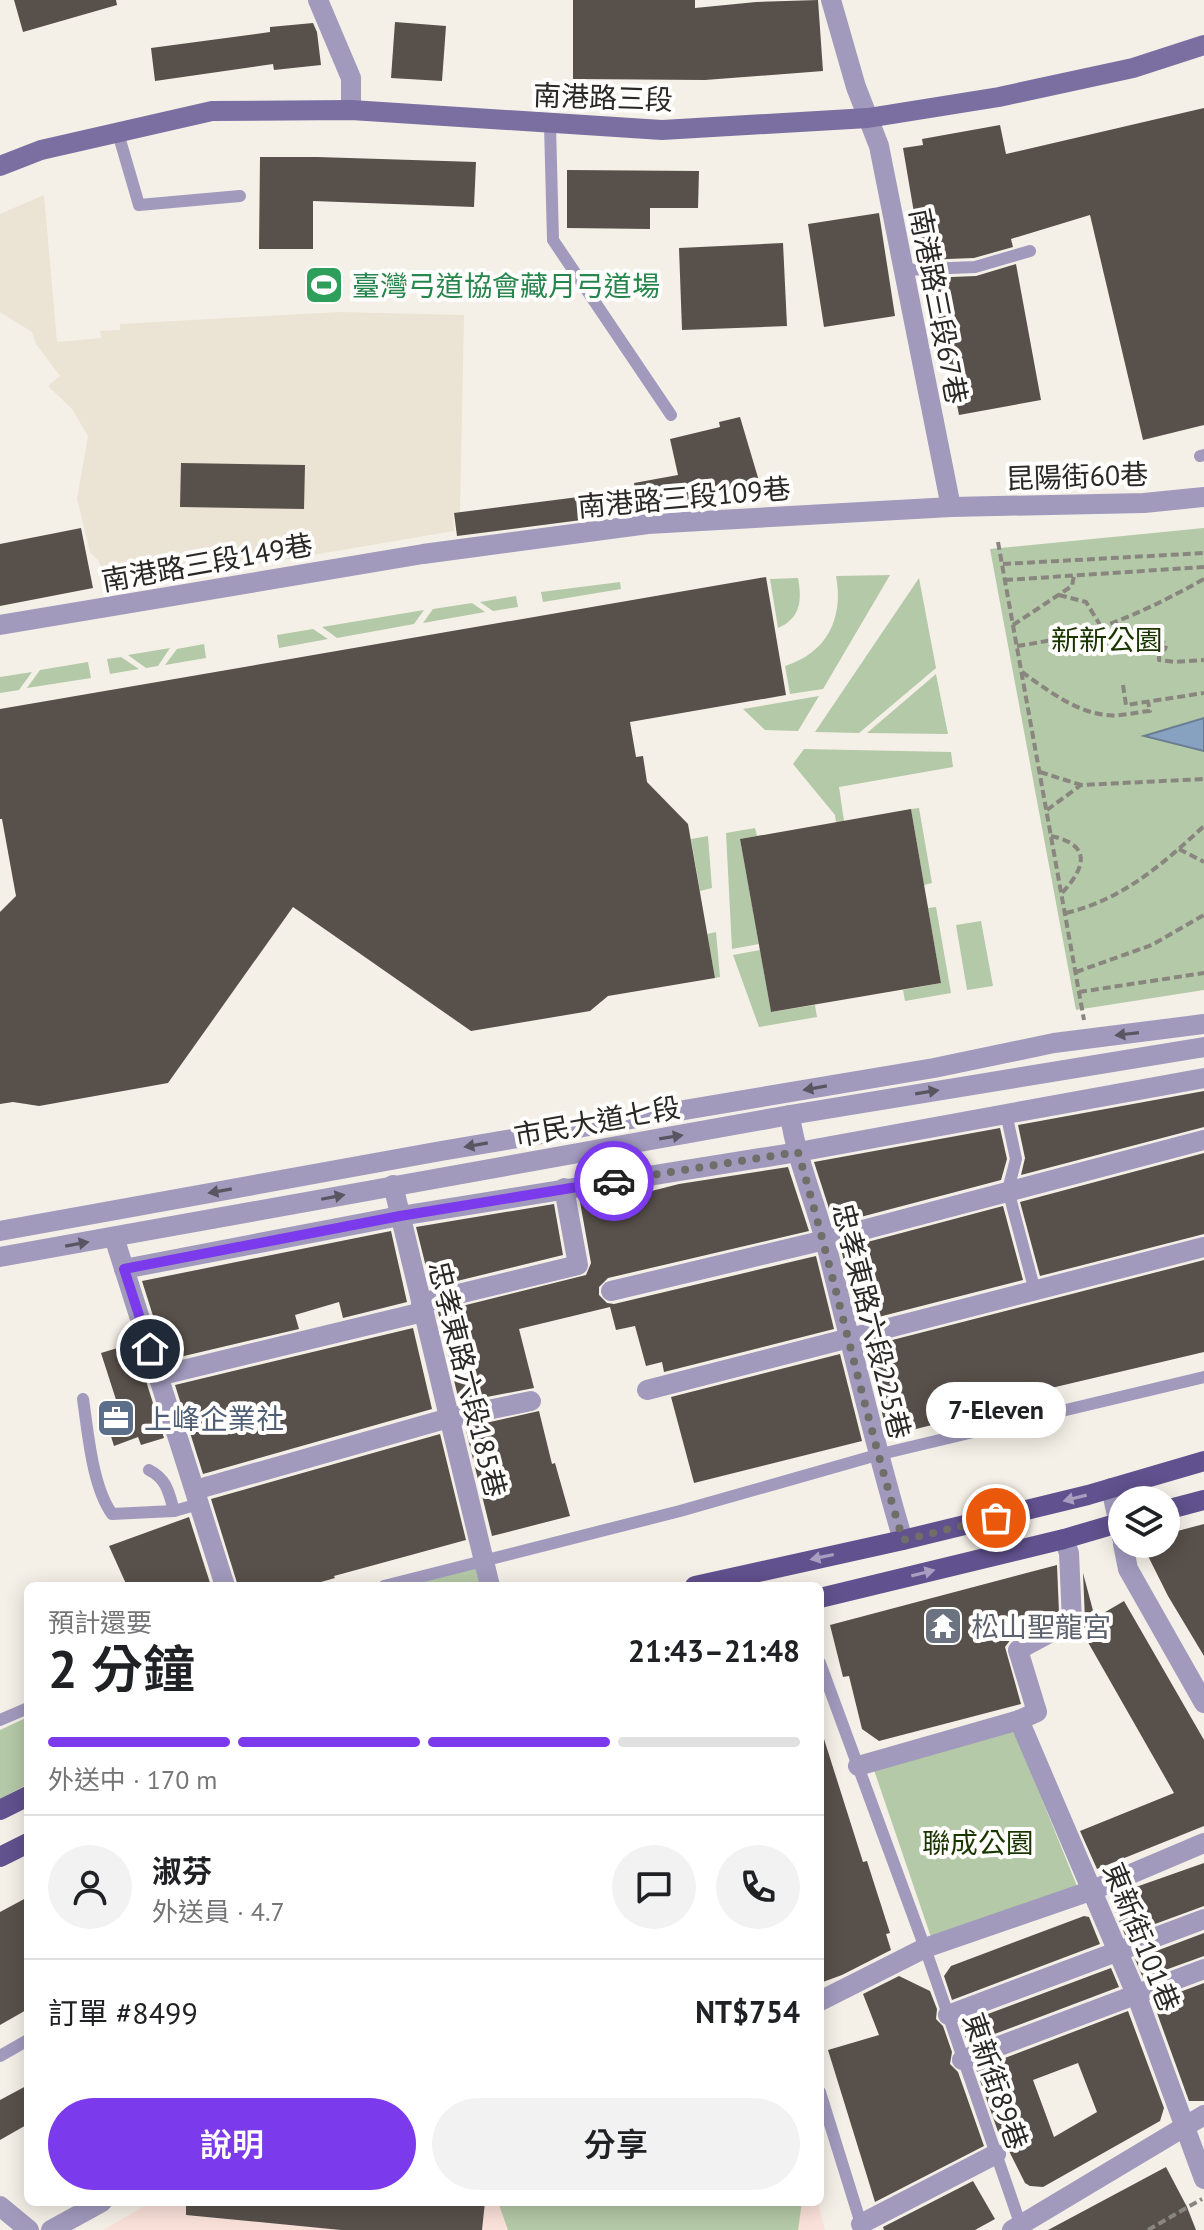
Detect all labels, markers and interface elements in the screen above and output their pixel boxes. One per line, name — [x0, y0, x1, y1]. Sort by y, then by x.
street label: 南港路三段 — [532, 76, 674, 118]
street label: 南港路三段67巷 — [902, 205, 976, 407]
sports icon: 臺灣弓道協會藏月弓道場 — [303, 264, 345, 306]
place label: 臺灣弓道協會藏月弓道場 — [352, 267, 660, 304]
street label: 昆陽街60巷 — [1005, 455, 1149, 497]
street label: 南港路三段109巷 — [576, 469, 792, 525]
street label: 南港路三段149巷 — [99, 525, 315, 599]
park label: 新新公園 — [1051, 621, 1163, 658]
one-way arrow — [1114, 1028, 1139, 1041]
one-way arrow — [803, 1082, 828, 1095]
one-way arrow — [915, 1086, 940, 1098]
street label: 市民大道七段 — [511, 1088, 683, 1154]
one-way arrow — [659, 1130, 684, 1143]
one-way arrow — [463, 1140, 488, 1152]
courier — [574, 1141, 654, 1221]
icon: car — [592, 1159, 636, 1203]
one-way arrow — [208, 1185, 233, 1198]
one-way arrow — [320, 1190, 345, 1202]
street label: 忠孝東路六段225巷 — [825, 1199, 919, 1443]
one-way arrow — [65, 1237, 90, 1249]
street label: 忠孝東路六段185巷 — [421, 1257, 515, 1501]
pin — [116, 1315, 184, 1383]
icon: home — [128, 1327, 172, 1371]
callout: 7-Eleven — [926, 1382, 1066, 1438]
text: 7-Eleven — [948, 1393, 1044, 1426]
office icon: 上峰企業社 — [95, 1397, 137, 1439]
place label: 上峰企業社 — [144, 1400, 284, 1437]
pin — [962, 1484, 1030, 1552]
map controls — [1108, 1486, 1180, 1558]
button: layers — [1108, 1486, 1180, 1558]
one-way arrow — [1063, 1493, 1088, 1505]
icon: bag — [974, 1496, 1018, 1540]
one-way arrow — [809, 1551, 834, 1564]
one-way arrow — [911, 1567, 936, 1579]
temple icon: 松山聖龍宮 — [922, 1605, 964, 1647]
text: 預計還要 — [48, 1606, 152, 1639]
place label: 松山聖龍宮 — [971, 1608, 1111, 1645]
text: 21:43–21:48 — [628, 1631, 800, 1670]
text: 2 分鐘 — [48, 1635, 195, 1702]
text: 外送中 · 170 m — [48, 1763, 217, 1796]
park label: 聯成公園 — [922, 1824, 1034, 1861]
button: person — [48, 1845, 132, 1929]
button: chat — [612, 1845, 696, 1929]
button: phone — [716, 1845, 800, 1929]
text: 淑芬 — [152, 1851, 212, 1890]
street label: 東新街101巷 — [1095, 1857, 1189, 2017]
text: 外送員 · 4.7 — [152, 1895, 285, 1928]
text: NT$754 — [695, 1992, 800, 2031]
text: 訂單 #8499 — [48, 1993, 198, 2032]
street label: 東新街89巷 — [955, 2008, 1037, 2154]
button: 說明 — [48, 2098, 416, 2190]
button: 分享 — [432, 2098, 800, 2190]

